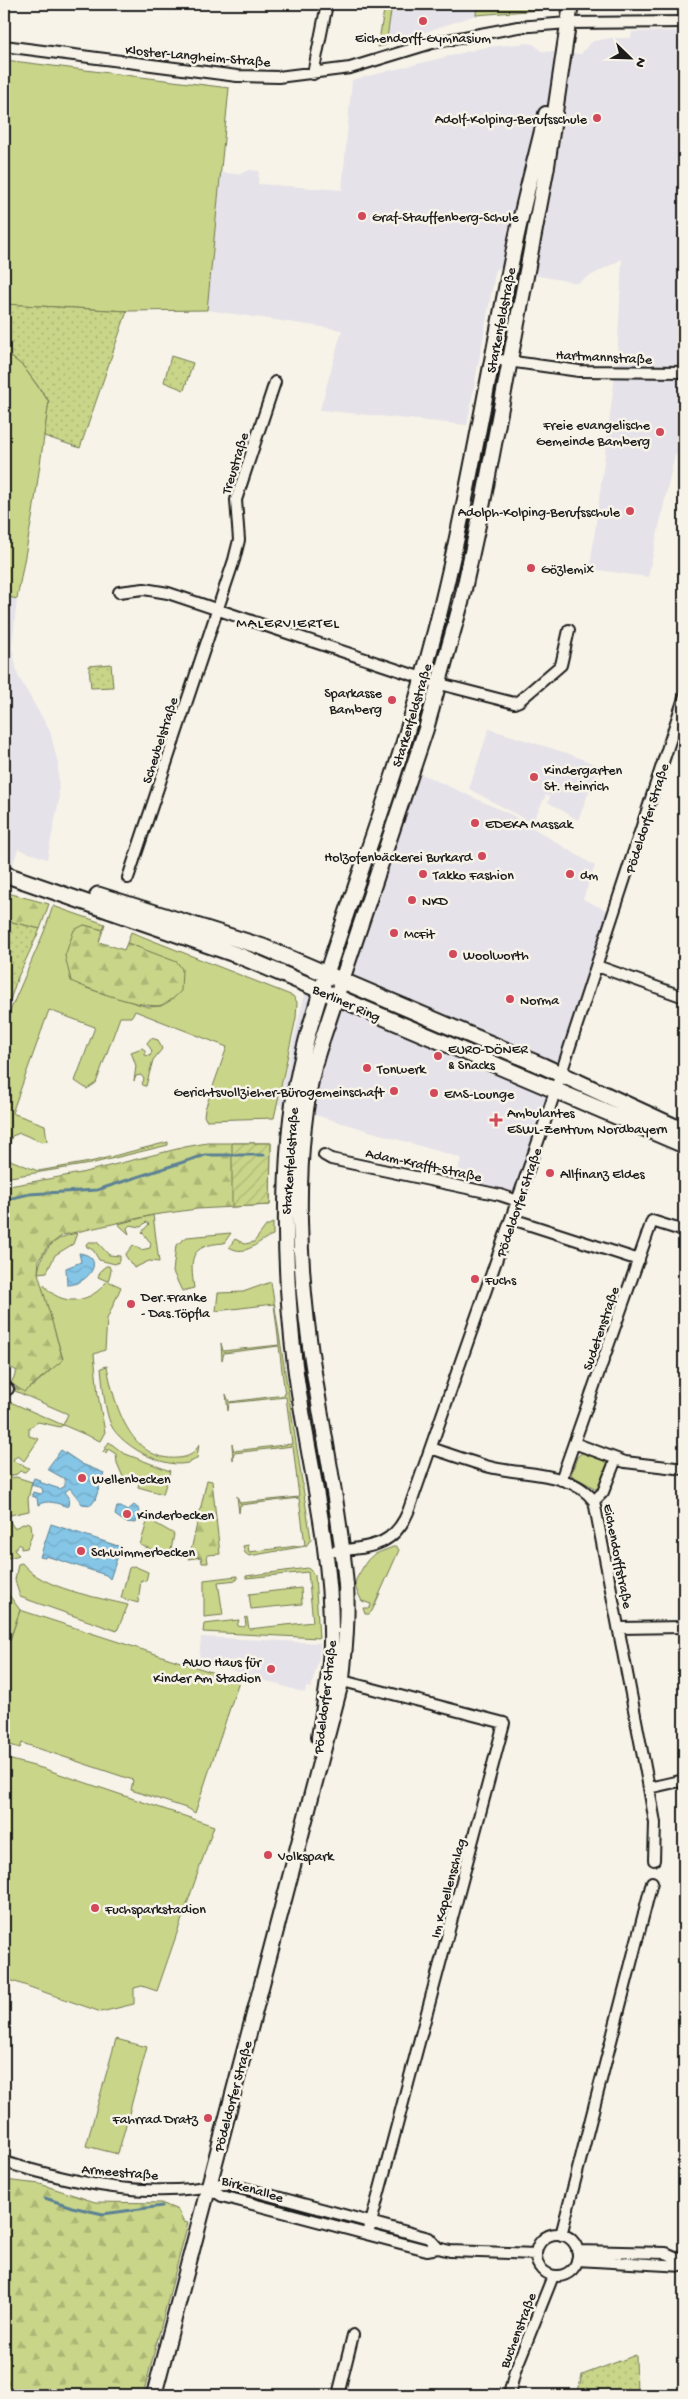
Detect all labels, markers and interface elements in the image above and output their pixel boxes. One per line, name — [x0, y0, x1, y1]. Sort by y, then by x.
marker: Eichendorff-Gymnasium — [417, 15, 429, 27]
place label: Eichendorff-Gymnasium — [355, 31, 491, 48]
north arrow — [606, 32, 656, 82]
street label: Kloster-Langheim-Straße — [124, 43, 272, 72]
text: N — [630, 55, 649, 70]
place label: Adolf-Kolping-Berufsschule — [435, 112, 588, 129]
marker: Adolf-Kolping-Berufsschule — [591, 112, 603, 124]
marker: Graf-Stauffenberg-Schule — [356, 210, 368, 222]
place label: Graf-Stauffenberg-Schule — [372, 210, 520, 227]
street label: Starkenfeldstraße — [484, 265, 521, 375]
street label: Hartmannstraße — [555, 347, 653, 370]
place label: Freie evangelische Gemeinde Bamberg — [536, 418, 651, 451]
marker: Freie evangelische Gemeinde Bamberg — [654, 426, 666, 438]
street label: Treustraße — [219, 430, 254, 498]
place label: Adolph-Kolping-Berufsschule — [458, 505, 621, 522]
marker: Adolph-Kolping-Berufsschule — [624, 505, 636, 517]
marker: Gözlemix — [525, 562, 537, 574]
place label: Gözlemix — [541, 562, 595, 579]
district label: MALERVIERTEL — [236, 615, 340, 633]
street label: Starkenfeldstraße — [390, 661, 437, 769]
place label: Sparkasse Bamberg — [324, 686, 383, 719]
marker: Sparkasse Bamberg — [386, 694, 398, 706]
street label: Scheubelstraße — [139, 695, 184, 786]
street label: Pödeldorfer Straße — [622, 761, 674, 877]
place label: Kindergarten St. Heinrich — [544, 763, 622, 796]
marker: Kindergarten St. Heinrich — [528, 771, 540, 783]
marker: EDEKA Massak — [469, 817, 481, 829]
place label: EDEKA Massak — [485, 817, 574, 834]
place label: Holzofenbäckerei Burkard — [324, 850, 474, 867]
marker: Holzofenbäckerei Burkard — [476, 850, 488, 862]
marker: Takko Fashion — [417, 868, 429, 880]
place label: Takko Fashion — [432, 868, 514, 885]
marker: dm — [564, 868, 576, 880]
place label: dm — [580, 868, 598, 885]
marker: NKD — [406, 894, 418, 906]
place label: NKD — [422, 894, 449, 911]
marker: McFit — [388, 927, 400, 939]
place label: McFit — [404, 927, 436, 944]
marker: Woolworth — [447, 948, 459, 960]
place label: Woolworth — [463, 948, 529, 965]
street label: Berliner Ring — [308, 981, 383, 1027]
marker: Norma — [504, 993, 516, 1005]
place label: Norma — [520, 993, 560, 1010]
place label: EURO-DÖNER & Snacks — [448, 1042, 528, 1075]
marker: EURO-DÖNER & Snacks — [432, 1050, 444, 1062]
marker: Tonwerk — [361, 1062, 373, 1074]
place label: Tonwerk — [376, 1062, 427, 1079]
place label: Gerichtsvollzieher-Bürogemeinschaft — [173, 1085, 385, 1102]
marker: Gerichtsvollzieher-Bürogemeinschaft — [388, 1085, 400, 1097]
marker: EMS-Lounge — [428, 1087, 440, 1099]
place label: EMS-Lounge — [444, 1087, 515, 1104]
street label: Starkenfeldstraße — [279, 1106, 304, 1215]
place label: Ambulantes ESWL-Zentrum Nordbayern — [507, 1106, 668, 1139]
marker: Ambulantes ESWL-Zentrum Nordbayern — [489, 1113, 503, 1127]
street label: Pödeldorfer Straße — [493, 1145, 547, 1261]
street label: Adam-Krafft-Straße — [364, 1146, 484, 1187]
marker: Allfinanz Eldes — [544, 1167, 556, 1179]
place label: Allfinanz Eldes — [560, 1167, 646, 1184]
marker: Fuchs — [469, 1273, 481, 1285]
place label: Fuchs — [484, 1273, 517, 1290]
street label: Sudetenstraße — [580, 1284, 625, 1373]
place label: Der.Franke - Das.Töpfla — [140, 1290, 211, 1323]
marker: Der.Franke - Das.Töpfla — [125, 1298, 137, 1310]
marker: Wellenbecken — [76, 1472, 88, 1484]
place label: Wellenbecken — [92, 1472, 171, 1489]
street label: Eichendorffstraße — [598, 1503, 635, 1611]
marker: Kinderbecken — [121, 1508, 133, 1520]
place label: Kinderbecken — [137, 1508, 215, 1525]
marker: Schwimmerbecken — [75, 1545, 87, 1557]
place label: Schwimmerbecken — [91, 1545, 196, 1562]
street label: Pödeldorfer Straße — [311, 1639, 342, 1756]
place label: AWO Haus für Kinder Am Stadion — [153, 1655, 262, 1688]
marker: AWO Haus für Kinder Am Stadion — [265, 1663, 277, 1675]
street label: Im Kapellenschlag — [428, 1837, 471, 1940]
marker: Volkspark — [262, 1849, 274, 1861]
place label: Volkspark — [277, 1849, 335, 1866]
marker: Fuchsparkstadion — [89, 1902, 101, 1914]
place label: Fuchsparkstadion — [104, 1902, 206, 1919]
street label: Pödeldorfer Straße — [211, 2038, 258, 2155]
place label: Fahrrad Dratz — [112, 2112, 199, 2129]
marker: Fahrrad Dratz — [202, 2112, 214, 2124]
street label: Armeestraße — [81, 2162, 160, 2185]
street label: Birkenallee — [218, 2173, 286, 2208]
street label: Buchenstraße — [497, 2290, 542, 2372]

